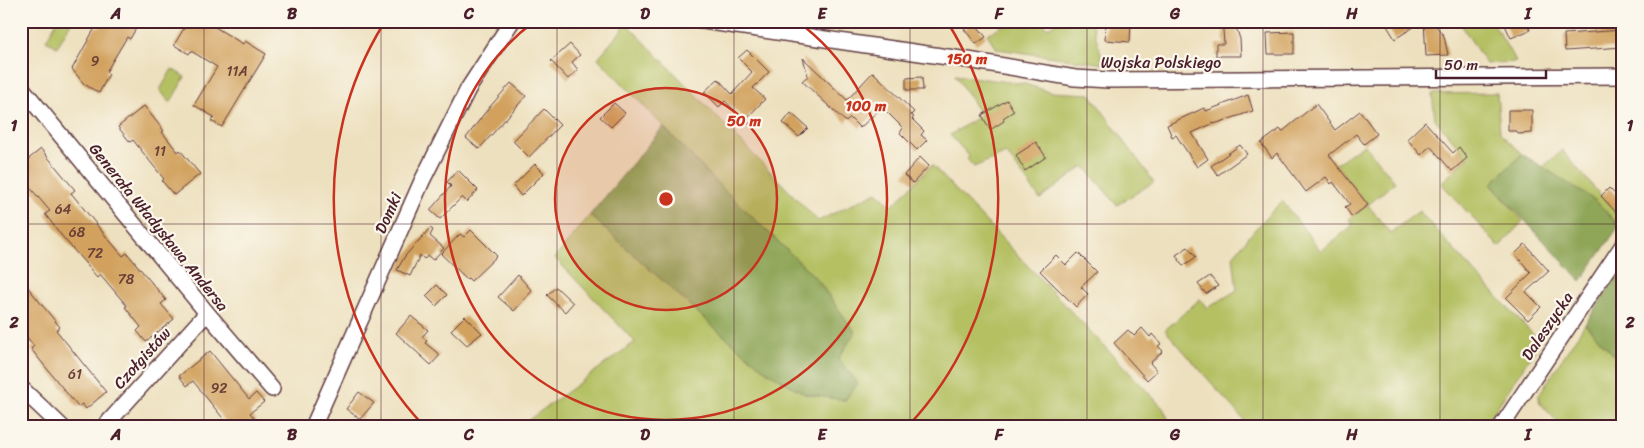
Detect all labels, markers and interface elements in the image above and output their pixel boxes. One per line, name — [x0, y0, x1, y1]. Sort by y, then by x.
text: A — [110, 0, 121, 28]
text: B — [287, 0, 298, 28]
text: C — [463, 0, 475, 28]
text: D — [640, 0, 650, 28]
text: E — [818, 0, 828, 28]
text: F — [994, 0, 1005, 28]
text: G — [1169, 0, 1181, 28]
text: H — [1345, 0, 1358, 28]
text: I — [1524, 0, 1533, 28]
text: 150 m — [947, 46, 988, 72]
street label: Wojska Polskiego — [1101, 48, 1221, 77]
scale bar — [1436, 48, 1546, 80]
house number: 9 — [91, 49, 100, 74]
text: 50 m — [1444, 52, 1479, 78]
house number: 11A — [226, 59, 248, 84]
text: 100 m — [846, 93, 887, 119]
text: 50 m — [727, 108, 762, 134]
text: 1 — [11, 111, 18, 140]
text: 1 — [1627, 111, 1634, 140]
street label: Generała Władysława Andersa — [82, 136, 236, 318]
house number: 11 — [154, 139, 166, 164]
street label: Domki — [366, 187, 410, 238]
centre of rings — [657, 190, 675, 208]
house number: 64 — [55, 197, 72, 222]
house number: 68 — [69, 220, 86, 245]
house number: 72 — [87, 241, 103, 266]
house number: 78 — [118, 267, 135, 292]
street label: Daleszycka — [1513, 285, 1581, 367]
text: 2 — [8, 308, 19, 337]
text: 2 — [1624, 308, 1635, 337]
street label: Czołgistów — [106, 320, 178, 396]
house number: 61 — [68, 362, 82, 387]
house number: 92 — [211, 376, 227, 401]
text: A — [110, 420, 121, 448]
text: B — [287, 420, 298, 448]
text: C — [463, 420, 475, 448]
text: D — [640, 420, 650, 448]
text: E — [818, 420, 828, 448]
text: F — [994, 420, 1005, 448]
text: G — [1169, 420, 1181, 448]
text: H — [1345, 420, 1358, 448]
text: I — [1524, 420, 1533, 448]

